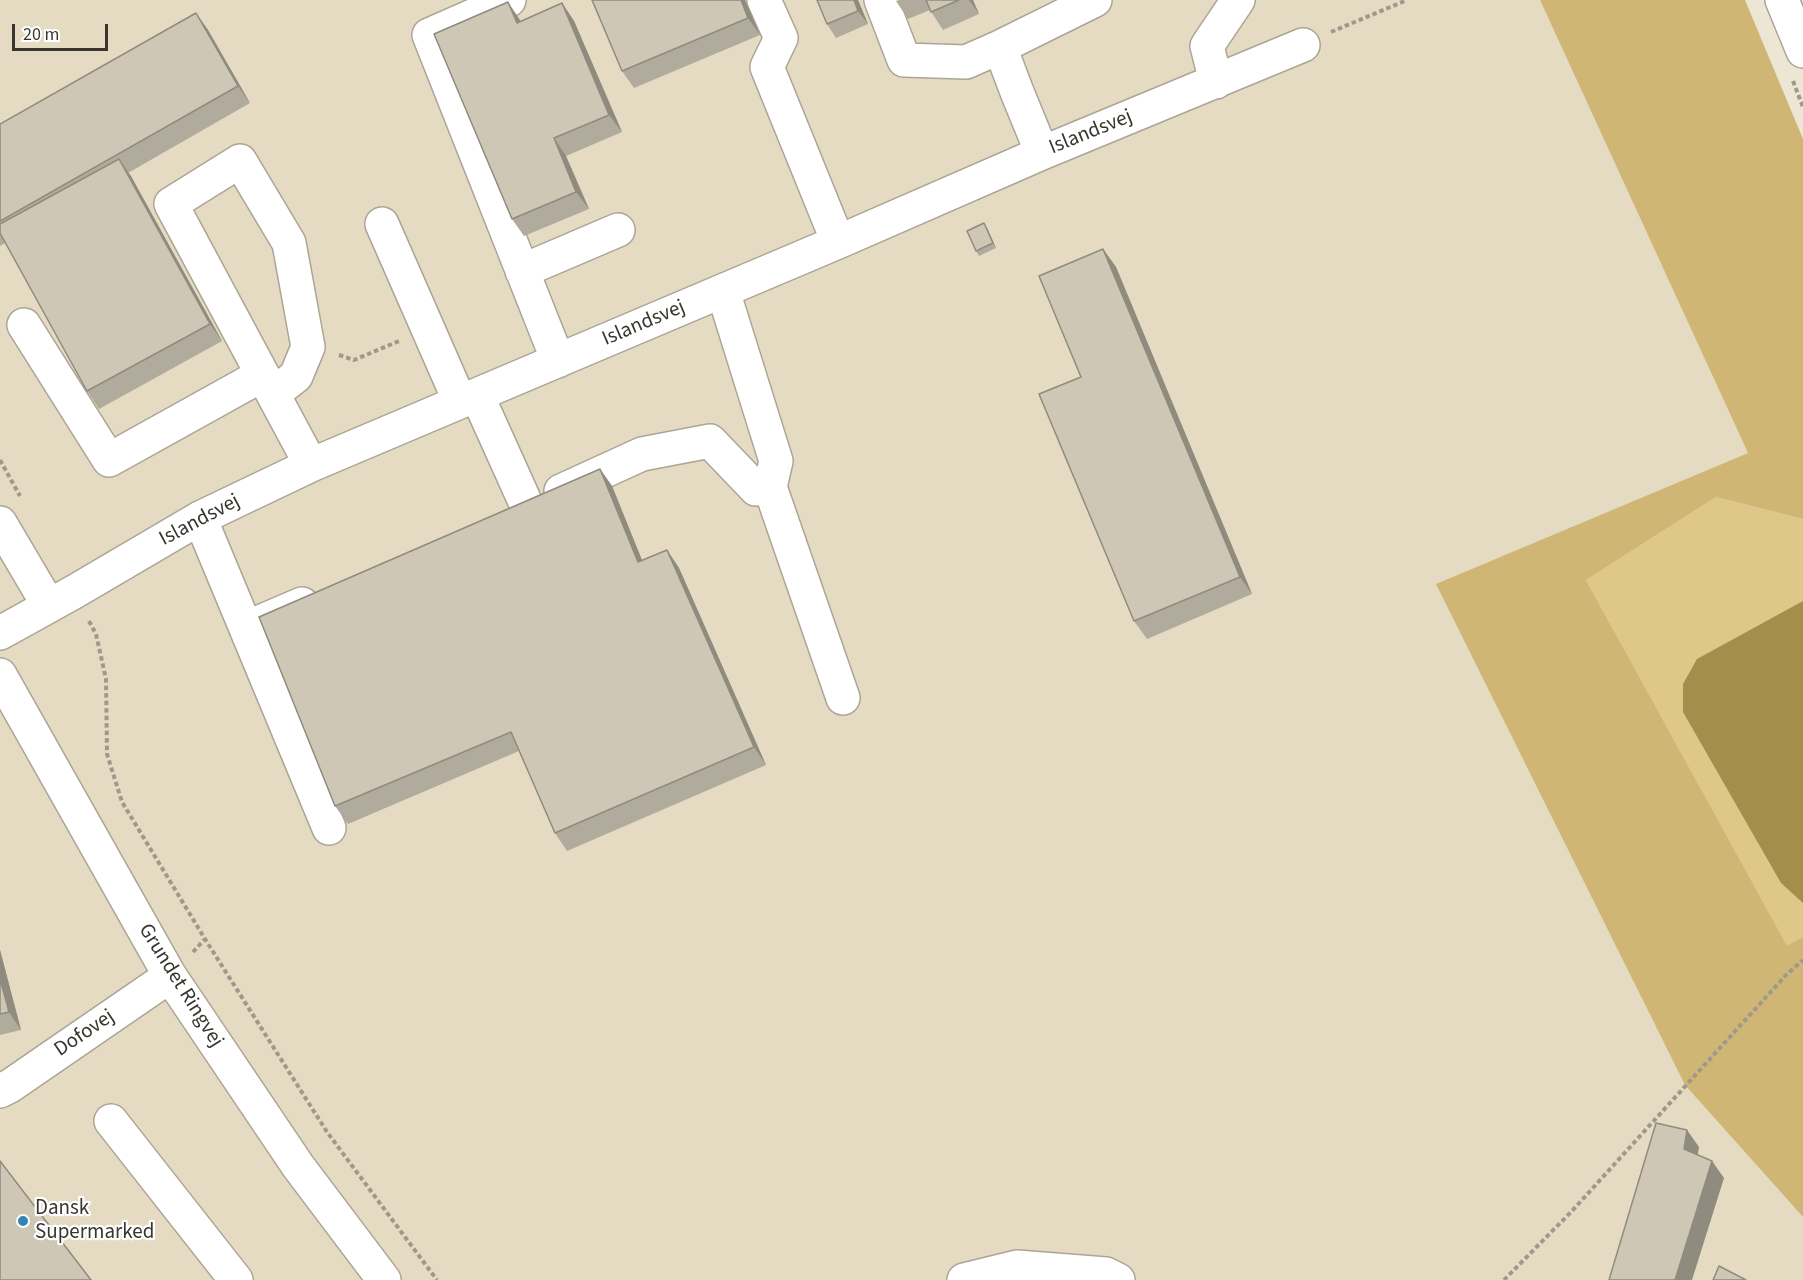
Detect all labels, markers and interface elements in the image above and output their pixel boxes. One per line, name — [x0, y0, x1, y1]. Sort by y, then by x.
scale bar — [15, 12, 111, 50]
text: 20 m — [23, 22, 59, 47]
street label: Islandsvej — [1046, 105, 1136, 161]
street label: Islandsvej — [599, 295, 689, 353]
street label: Islandsvej — [155, 489, 245, 553]
street label: Grundet Ringvej — [132, 920, 228, 1052]
street label: Dofovej — [50, 1005, 120, 1063]
place label: Dansk Supermarked — [35, 1196, 154, 1246]
marker: Dansk Supermarked — [16, 1214, 30, 1228]

